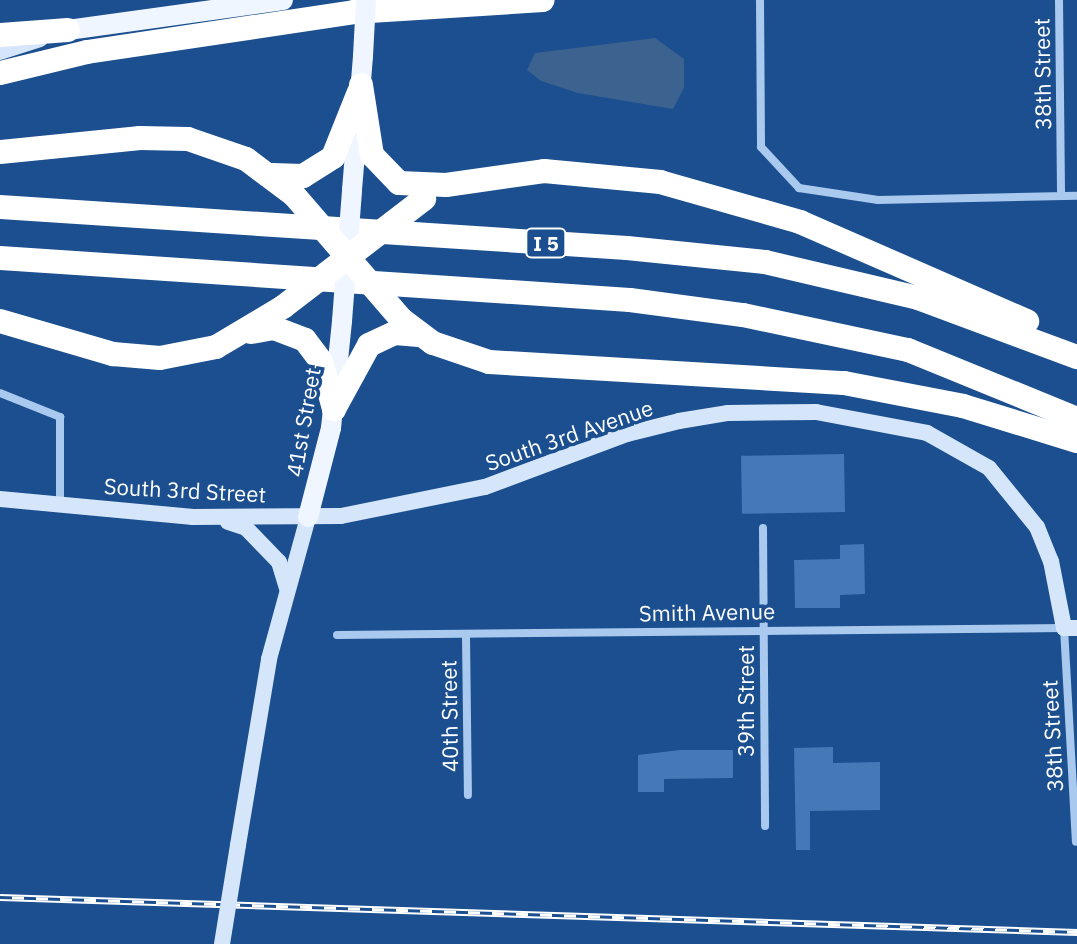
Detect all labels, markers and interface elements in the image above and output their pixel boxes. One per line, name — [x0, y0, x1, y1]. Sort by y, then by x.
street label: 38th Street — [1028, 18, 1056, 130]
road number: I 5 — [524, 227, 568, 259]
street label: 41st Street — [280, 365, 326, 479]
street label: South 3rd Avenue — [482, 394, 656, 476]
street label: South 3rd Street — [103, 473, 267, 507]
street label: Smith Avenue — [639, 598, 775, 626]
street label: 39th Street — [733, 645, 759, 757]
street label: 40th Street — [435, 660, 463, 772]
street label: 38th Street — [1036, 679, 1068, 793]

